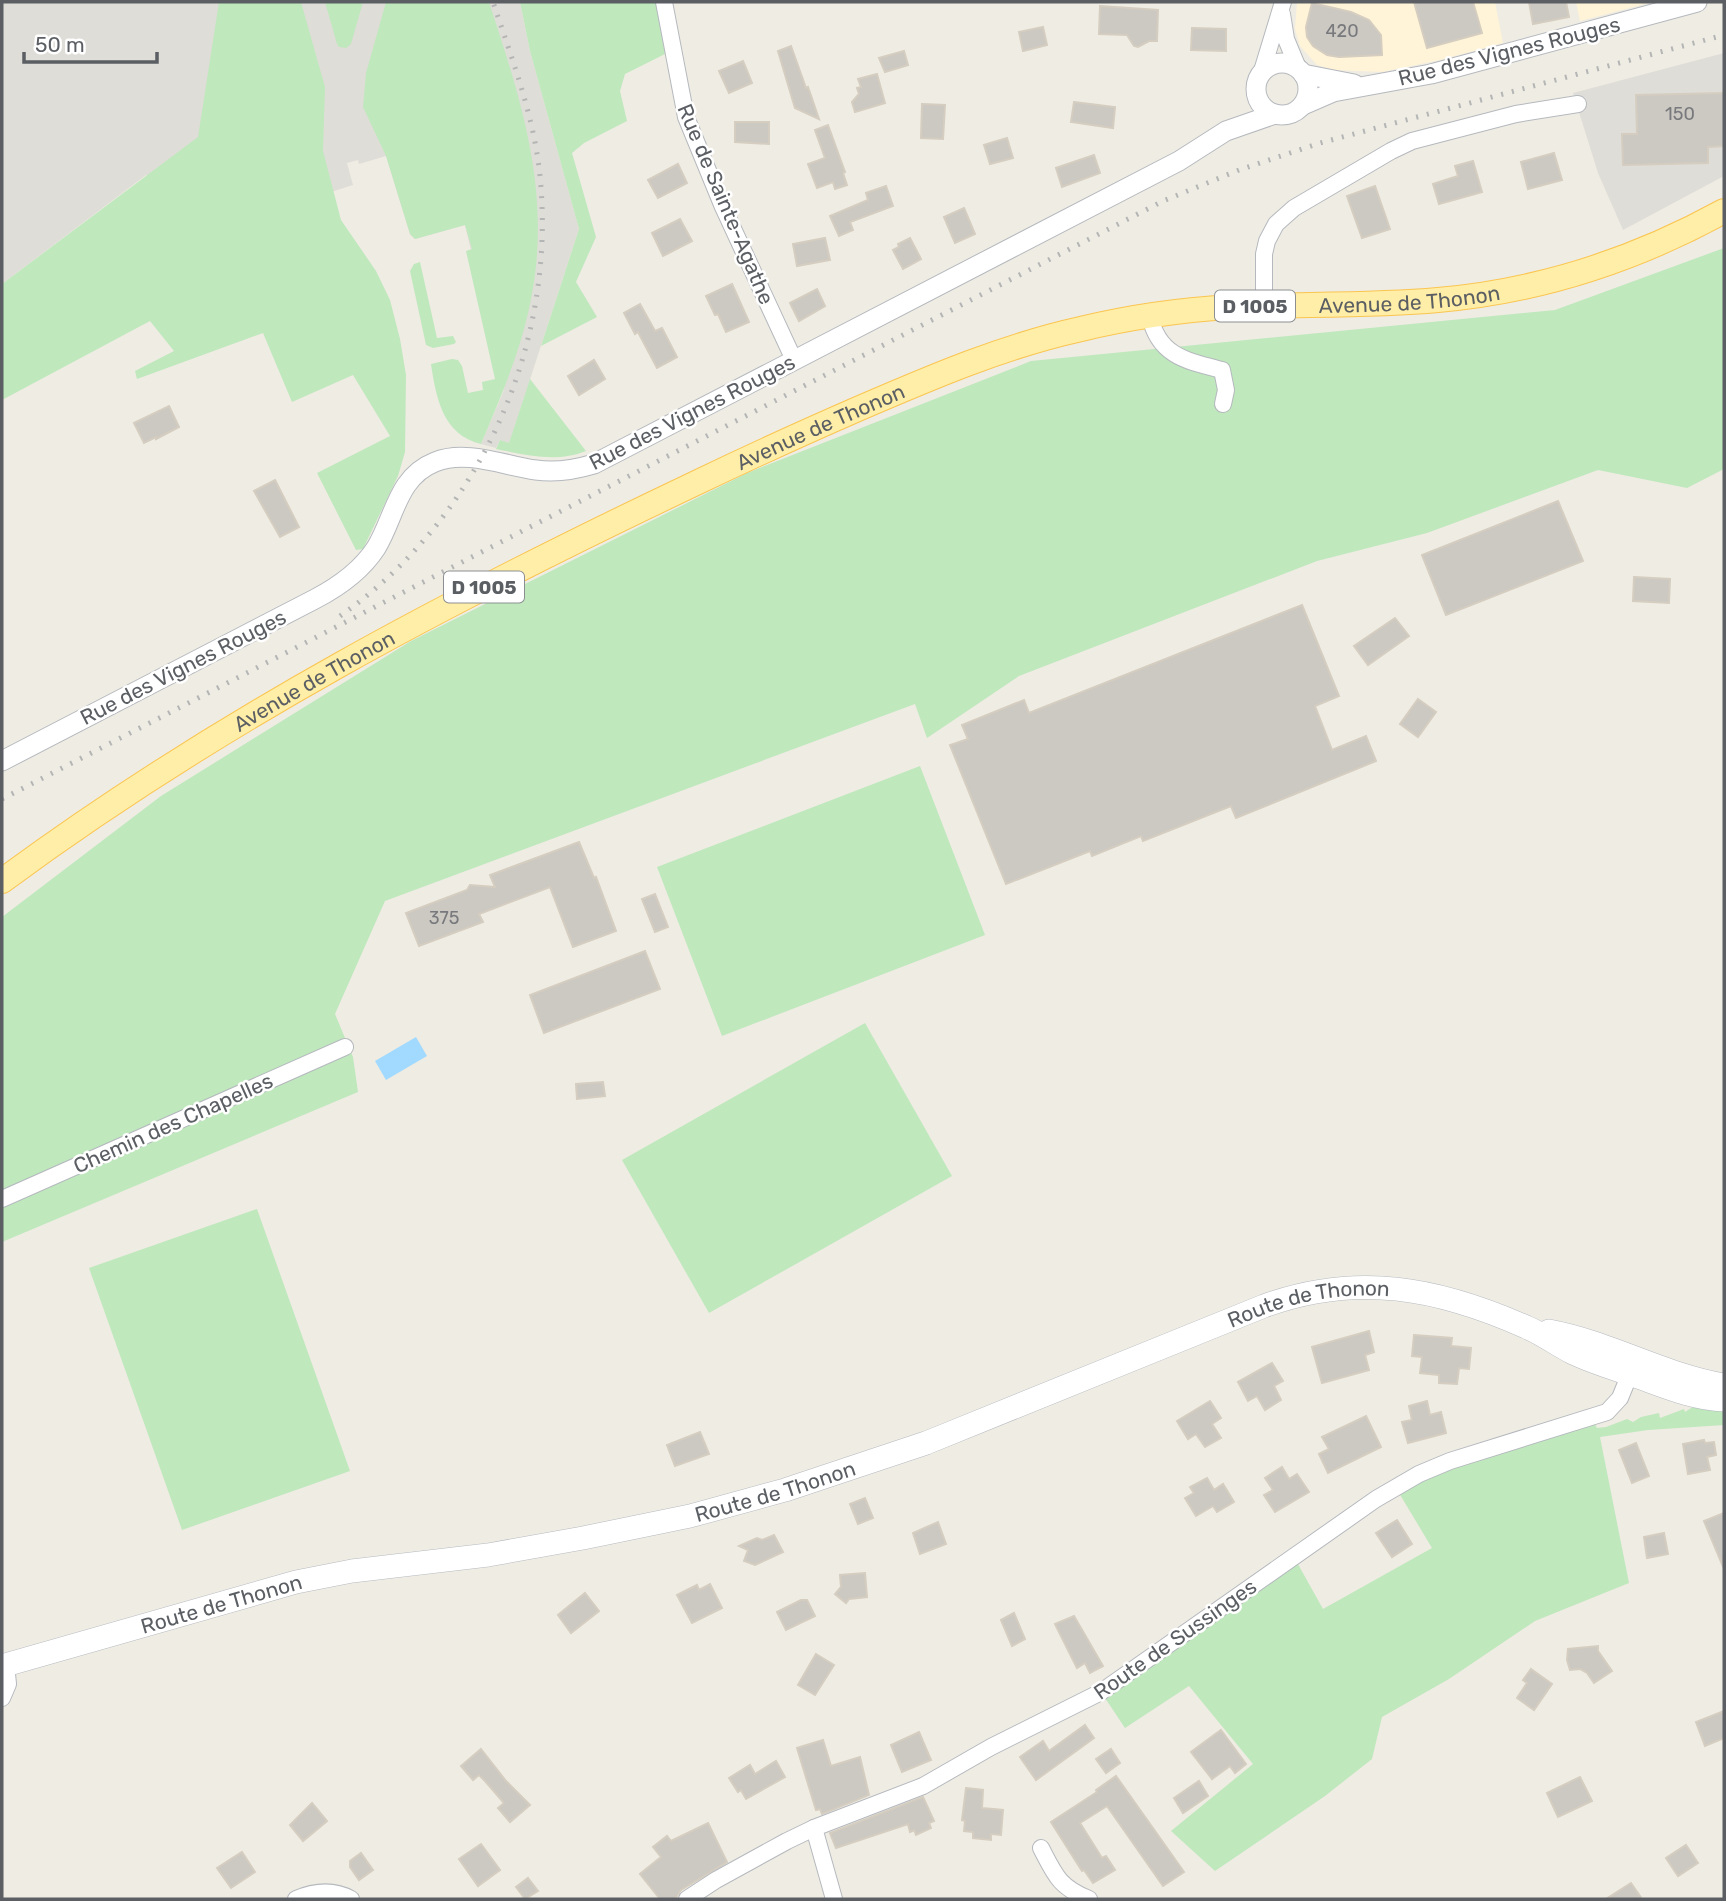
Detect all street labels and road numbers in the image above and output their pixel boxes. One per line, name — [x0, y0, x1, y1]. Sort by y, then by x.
street label: Rue des Vignes Rouges — [1395, 11, 1623, 91]
street label: Rue de Sainte-Agathe — [672, 100, 780, 308]
street label: Avenue de Thonon — [1318, 279, 1502, 317]
road number: D 1005 — [1215, 290, 1295, 322]
street label: Rue des Vignes Rouges — [585, 349, 799, 475]
street label: Avenue de Thonon — [732, 378, 908, 475]
road number: D 1005 — [444, 572, 524, 602]
street label: Rue des Vignes Rouges — [76, 604, 290, 730]
street label: Avenue de Thonon — [229, 625, 399, 736]
street label: Chemin des Chapelles — [69, 1068, 277, 1178]
street label: Route de Thonon — [1224, 1275, 1390, 1332]
street label: Route de Thonon — [692, 1455, 858, 1527]
street label: Route de Thonon — [138, 1568, 305, 1638]
street label: Route de Sussinges — [1089, 1573, 1261, 1705]

